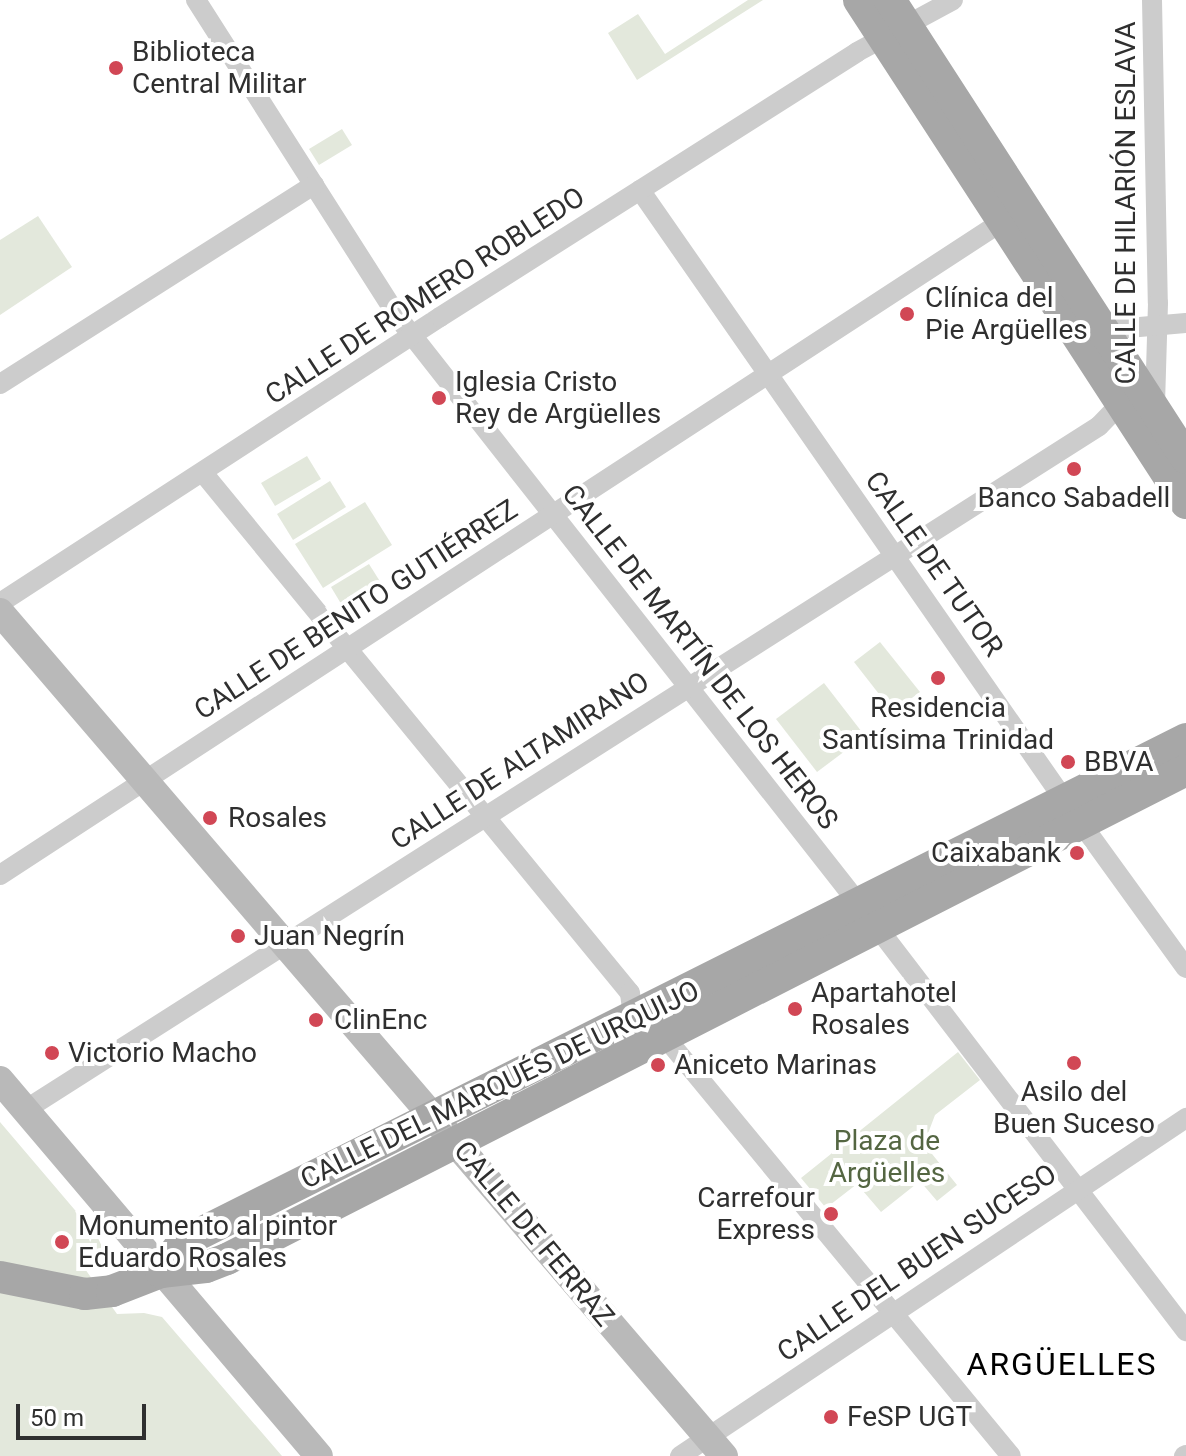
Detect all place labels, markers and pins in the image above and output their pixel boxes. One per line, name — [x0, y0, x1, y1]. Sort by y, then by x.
place label: Biblioteca Central Militar — [132, 35, 306, 101]
marker: Biblioteca Central Militar — [107, 59, 125, 77]
place label: Clínica del Pie Argüelles — [925, 281, 1088, 347]
marker: Clínica del Pie Argüelles — [896, 303, 918, 325]
place label: Iglesia Cristo Rey de Argüelles — [455, 365, 661, 431]
marker: Iglesia Cristo Rey de Argüelles — [430, 389, 448, 407]
marker: Banco Sabadell — [1065, 460, 1083, 478]
place label: Banco Sabadell — [978, 481, 1170, 515]
marker: Residencia Santísima Trinidad — [929, 669, 947, 687]
place label: Residencia Santísima Trinidad — [822, 691, 1054, 757]
place label: BBVA — [1084, 745, 1154, 779]
marker: BBVA — [1059, 753, 1077, 771]
place label: Rosales — [228, 801, 327, 835]
marker: Rosales — [199, 807, 221, 829]
place label: Caixabank — [931, 836, 1061, 870]
marker: Caixabank — [1068, 844, 1086, 862]
place label: Juan Negrín — [254, 919, 405, 953]
marker: Juan Negrín — [229, 927, 247, 945]
place label: Apartahotel Rosales — [811, 976, 957, 1042]
marker: Apartahotel Rosales — [786, 1000, 804, 1018]
place label: ClinEnc — [334, 1003, 427, 1037]
marker: ClinEnc — [305, 1009, 327, 1031]
place label: Victorio Macho — [68, 1036, 257, 1070]
marker: Victorio Macho — [43, 1044, 61, 1062]
place label: Aniceto Marinas — [674, 1048, 877, 1082]
marker: Asilo del Buen Suceso — [1065, 1054, 1083, 1072]
marker: Aniceto Marinas — [649, 1056, 667, 1074]
place label: Asilo del Buen Suceso — [993, 1075, 1155, 1141]
place label: Carrefour Express — [697, 1181, 815, 1247]
marker: Carrefour Express — [822, 1205, 840, 1223]
place label: Monumento al pintor Eduardo Rosales — [78, 1209, 337, 1275]
marker: Monumento al pintor Eduardo Rosales — [53, 1233, 71, 1251]
place label: FeSP UGT — [847, 1400, 972, 1434]
marker: FeSP UGT — [822, 1408, 840, 1426]

